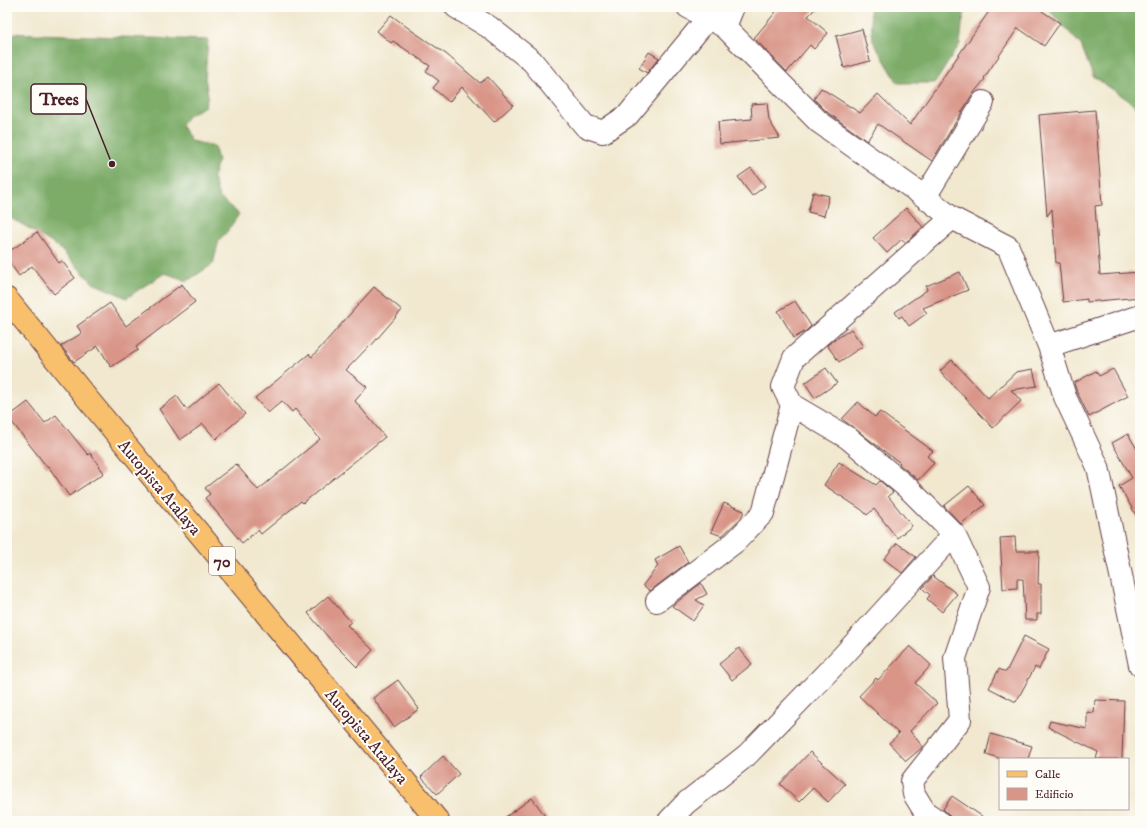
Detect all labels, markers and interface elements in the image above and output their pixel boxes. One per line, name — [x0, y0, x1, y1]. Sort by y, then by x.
callout: Trees — [31, 84, 86, 114]
text: Trees — [38, 89, 79, 111]
street label: Autopista Atalaya — [113, 435, 206, 541]
road number: 70 — [209, 547, 235, 575]
street label: Autopista Atalaya — [320, 684, 413, 790]
legend — [999, 758, 1129, 810]
text: Calle — [1035, 767, 1060, 782]
text: Edificio — [1035, 787, 1074, 802]

